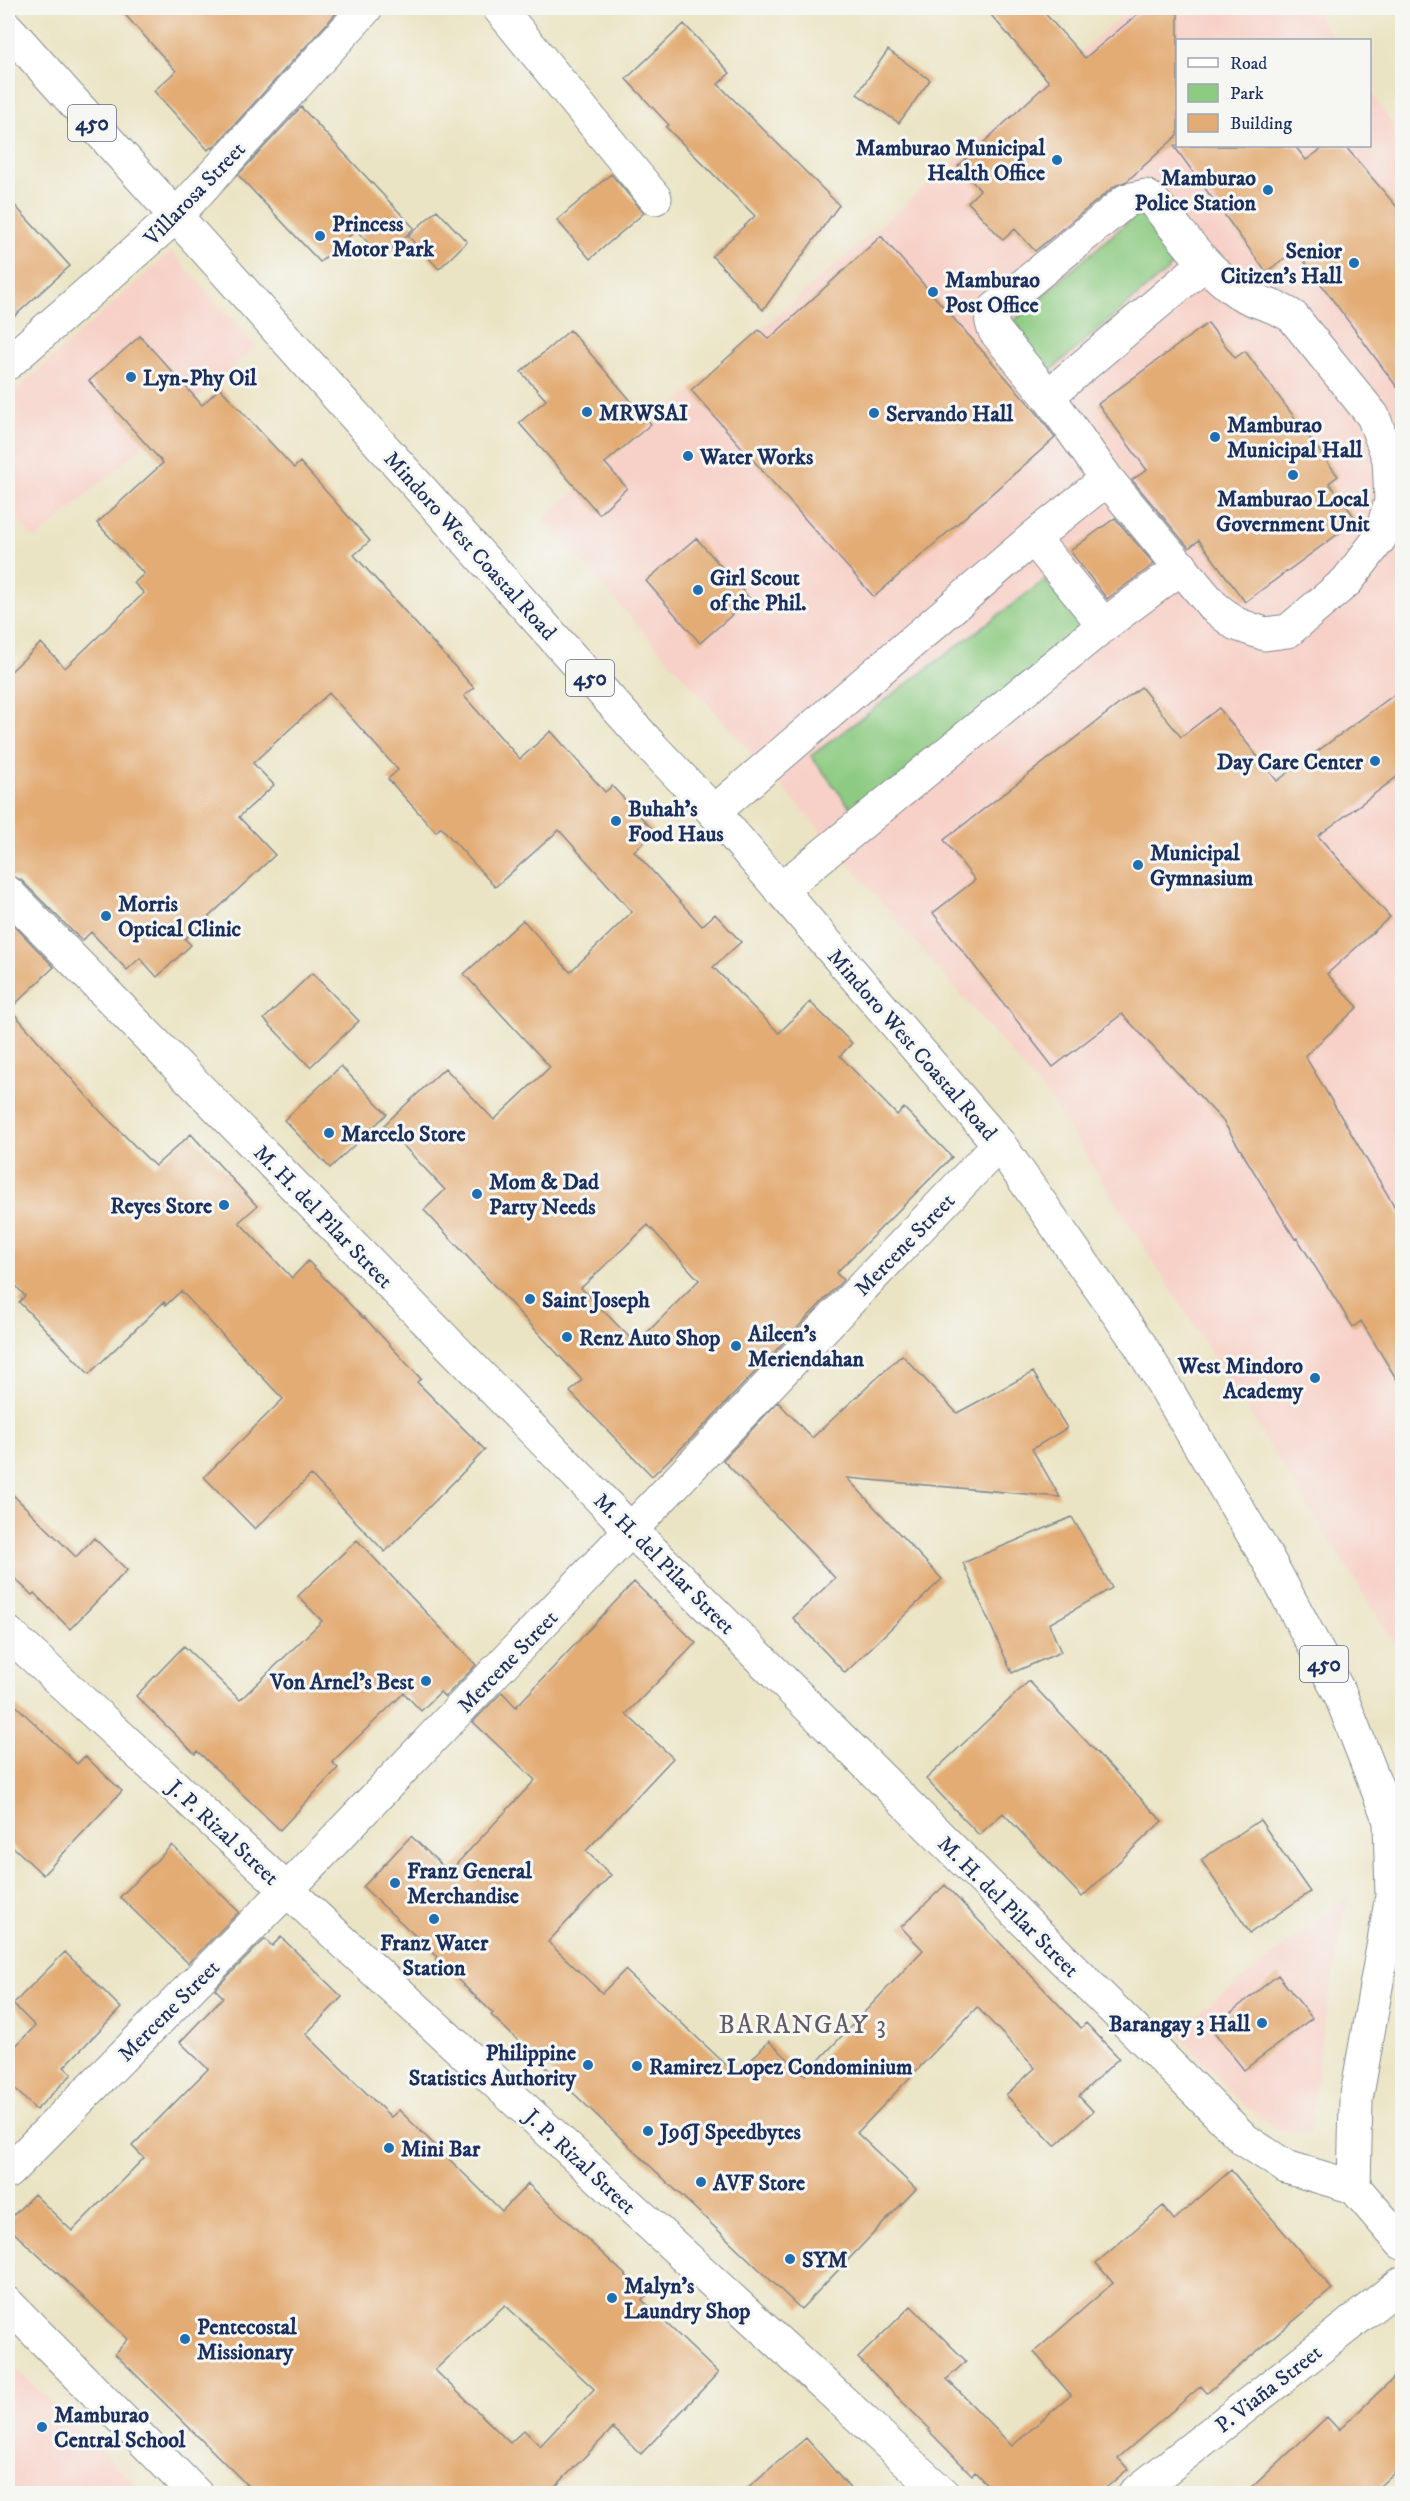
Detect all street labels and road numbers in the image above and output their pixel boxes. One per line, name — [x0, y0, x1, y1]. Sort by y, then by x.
road number: 450 — [68, 105, 116, 141]
street label: Villarosa Street — [138, 136, 251, 252]
street label: Mindoro West Coastal Road — [378, 446, 562, 646]
road number: 450 — [566, 660, 614, 696]
street label: Mindoro West Coastal Road — [821, 944, 1002, 1146]
street label: M. H. del Pilar Street — [247, 1140, 398, 1294]
street label: Mercene Street — [849, 1188, 961, 1302]
street label: M. H. del Pilar Street — [588, 1488, 740, 1640]
street label: Mercene Street — [452, 1605, 564, 1719]
road number: 450 — [1300, 1646, 1348, 1682]
street label: J. P. Rizal Street — [160, 1773, 284, 1892]
street label: M. H. del Pilar Street — [932, 1831, 1084, 1983]
street label: Mercene Street — [113, 1955, 226, 2068]
street label: J. P. Rizal Street — [517, 2102, 641, 2221]
street label: P. Viaña Street — [1210, 2339, 1328, 2439]

